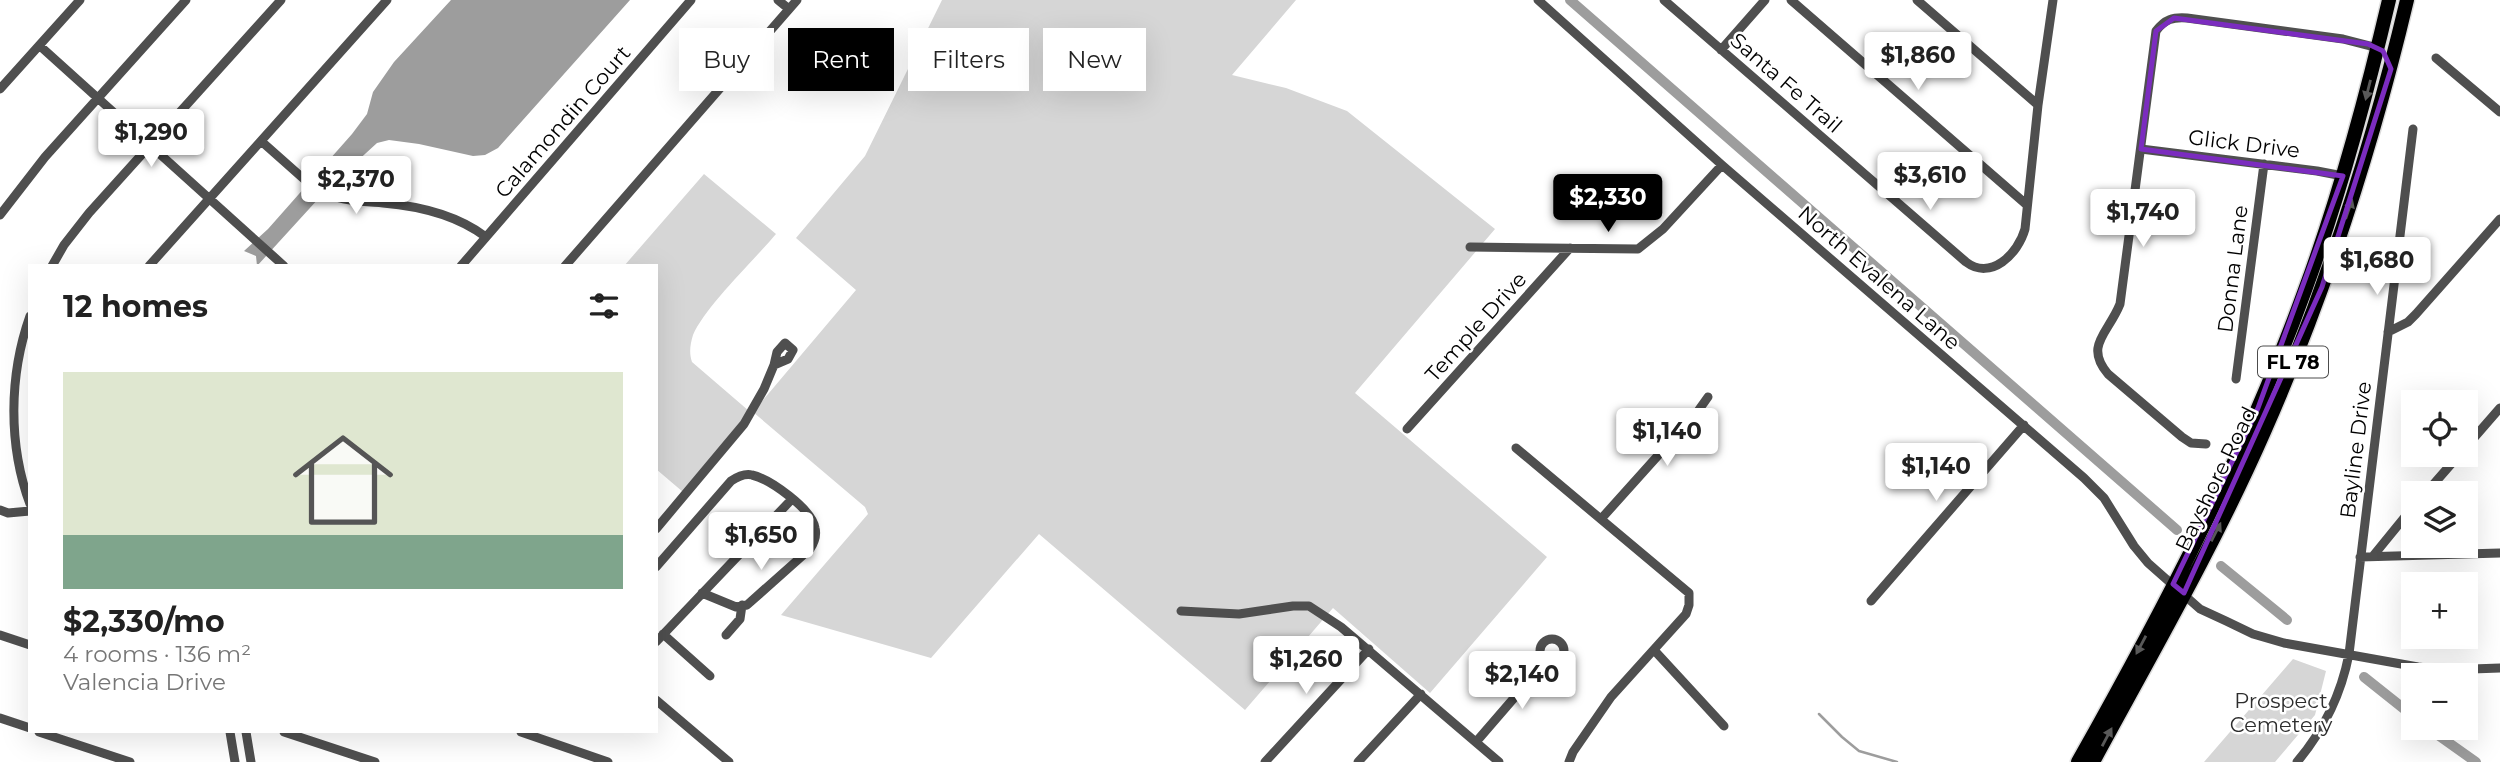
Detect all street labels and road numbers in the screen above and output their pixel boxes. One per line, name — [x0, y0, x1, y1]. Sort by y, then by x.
street label: Santa Fe Trail — [1725, 27, 1847, 138]
street label: Calamondin Court — [490, 41, 635, 203]
street label: Glick Drive — [2187, 124, 2301, 163]
street label: North Evalena Lane — [1793, 200, 1965, 355]
street label: Donna Lane — [2212, 204, 2253, 334]
street label: Temple Drive — [1420, 267, 1531, 387]
road number: FL 78 — [2258, 346, 2328, 378]
street label: Bayline Drive — [2335, 380, 2376, 520]
street label: Bayshore Road — [2170, 402, 2261, 555]

